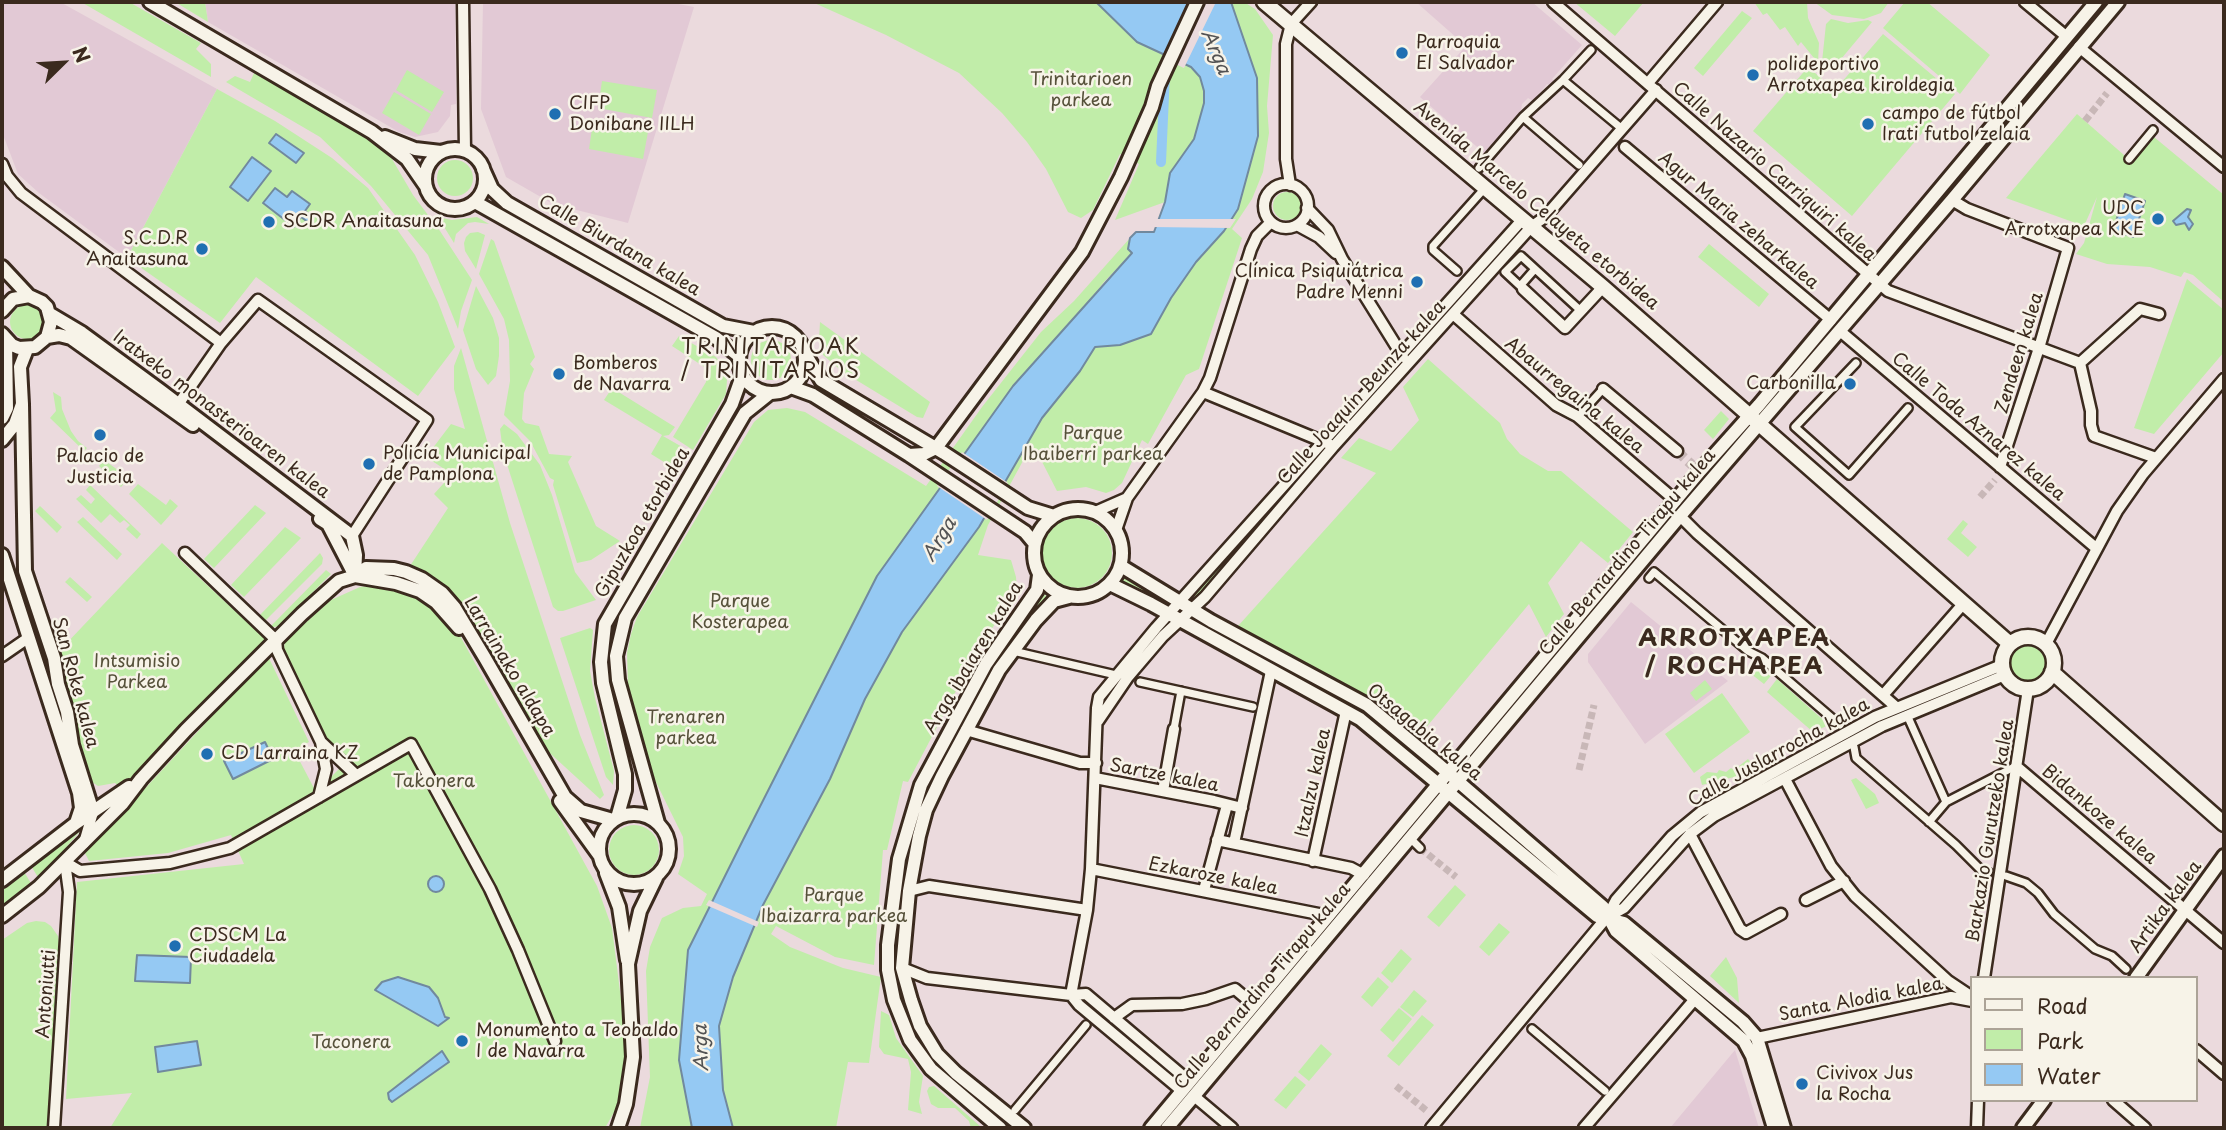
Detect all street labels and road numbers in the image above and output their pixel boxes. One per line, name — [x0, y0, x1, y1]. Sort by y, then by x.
street label: Calle Nazario Carriquiri kalea — [1668, 78, 1880, 266]
street label: Avenida Marcelo Celayeta etorbidea — [1409, 97, 1663, 315]
street label: Agur Maria zeharkalea — [1653, 148, 1823, 294]
street label: Calle Biurdana kalea — [534, 191, 704, 301]
street label: Zendeen kalea — [1991, 290, 2049, 416]
street label: Calle Joaquín Beunza kalea — [1273, 296, 1451, 490]
street label: Iratxeko monasterioaren kalea — [108, 326, 334, 504]
street label: Abaurregaina kalea — [1500, 333, 1648, 459]
street label: Calle Toda Aznarez kalea — [1887, 348, 2069, 506]
street label: Gipuzkoa etorbidea — [591, 444, 695, 602]
street label: Calle Bernardino Tirapu kalea — [1535, 445, 1721, 661]
street label: Arga ibaiaren kalea — [920, 578, 1028, 738]
street label: Larrainako aldapa — [459, 593, 559, 741]
street label: San Roke kalea — [47, 615, 103, 751]
street label: Otsagabia kalea — [1362, 680, 1486, 786]
street label: Calle Juslarrocha kalea — [1685, 694, 1873, 812]
street label: Barkazio Gurutzeko kalea — [1963, 718, 2019, 944]
street label: Itzalzu kalea — [1292, 726, 1336, 840]
street label: Sartze kalea — [1108, 755, 1220, 797]
street label: Bidankoze kalea — [2037, 761, 2161, 869]
street label: Ezkaroze kalea — [1147, 854, 1279, 900]
street label: Artika kalea — [2125, 857, 2207, 957]
street label: Calle Bernardino Tirapu kalea — [1170, 879, 1356, 1095]
street label: Antoniutti — [33, 949, 61, 1039]
street label: Santa Alodia kalea — [1777, 974, 1945, 1026]

